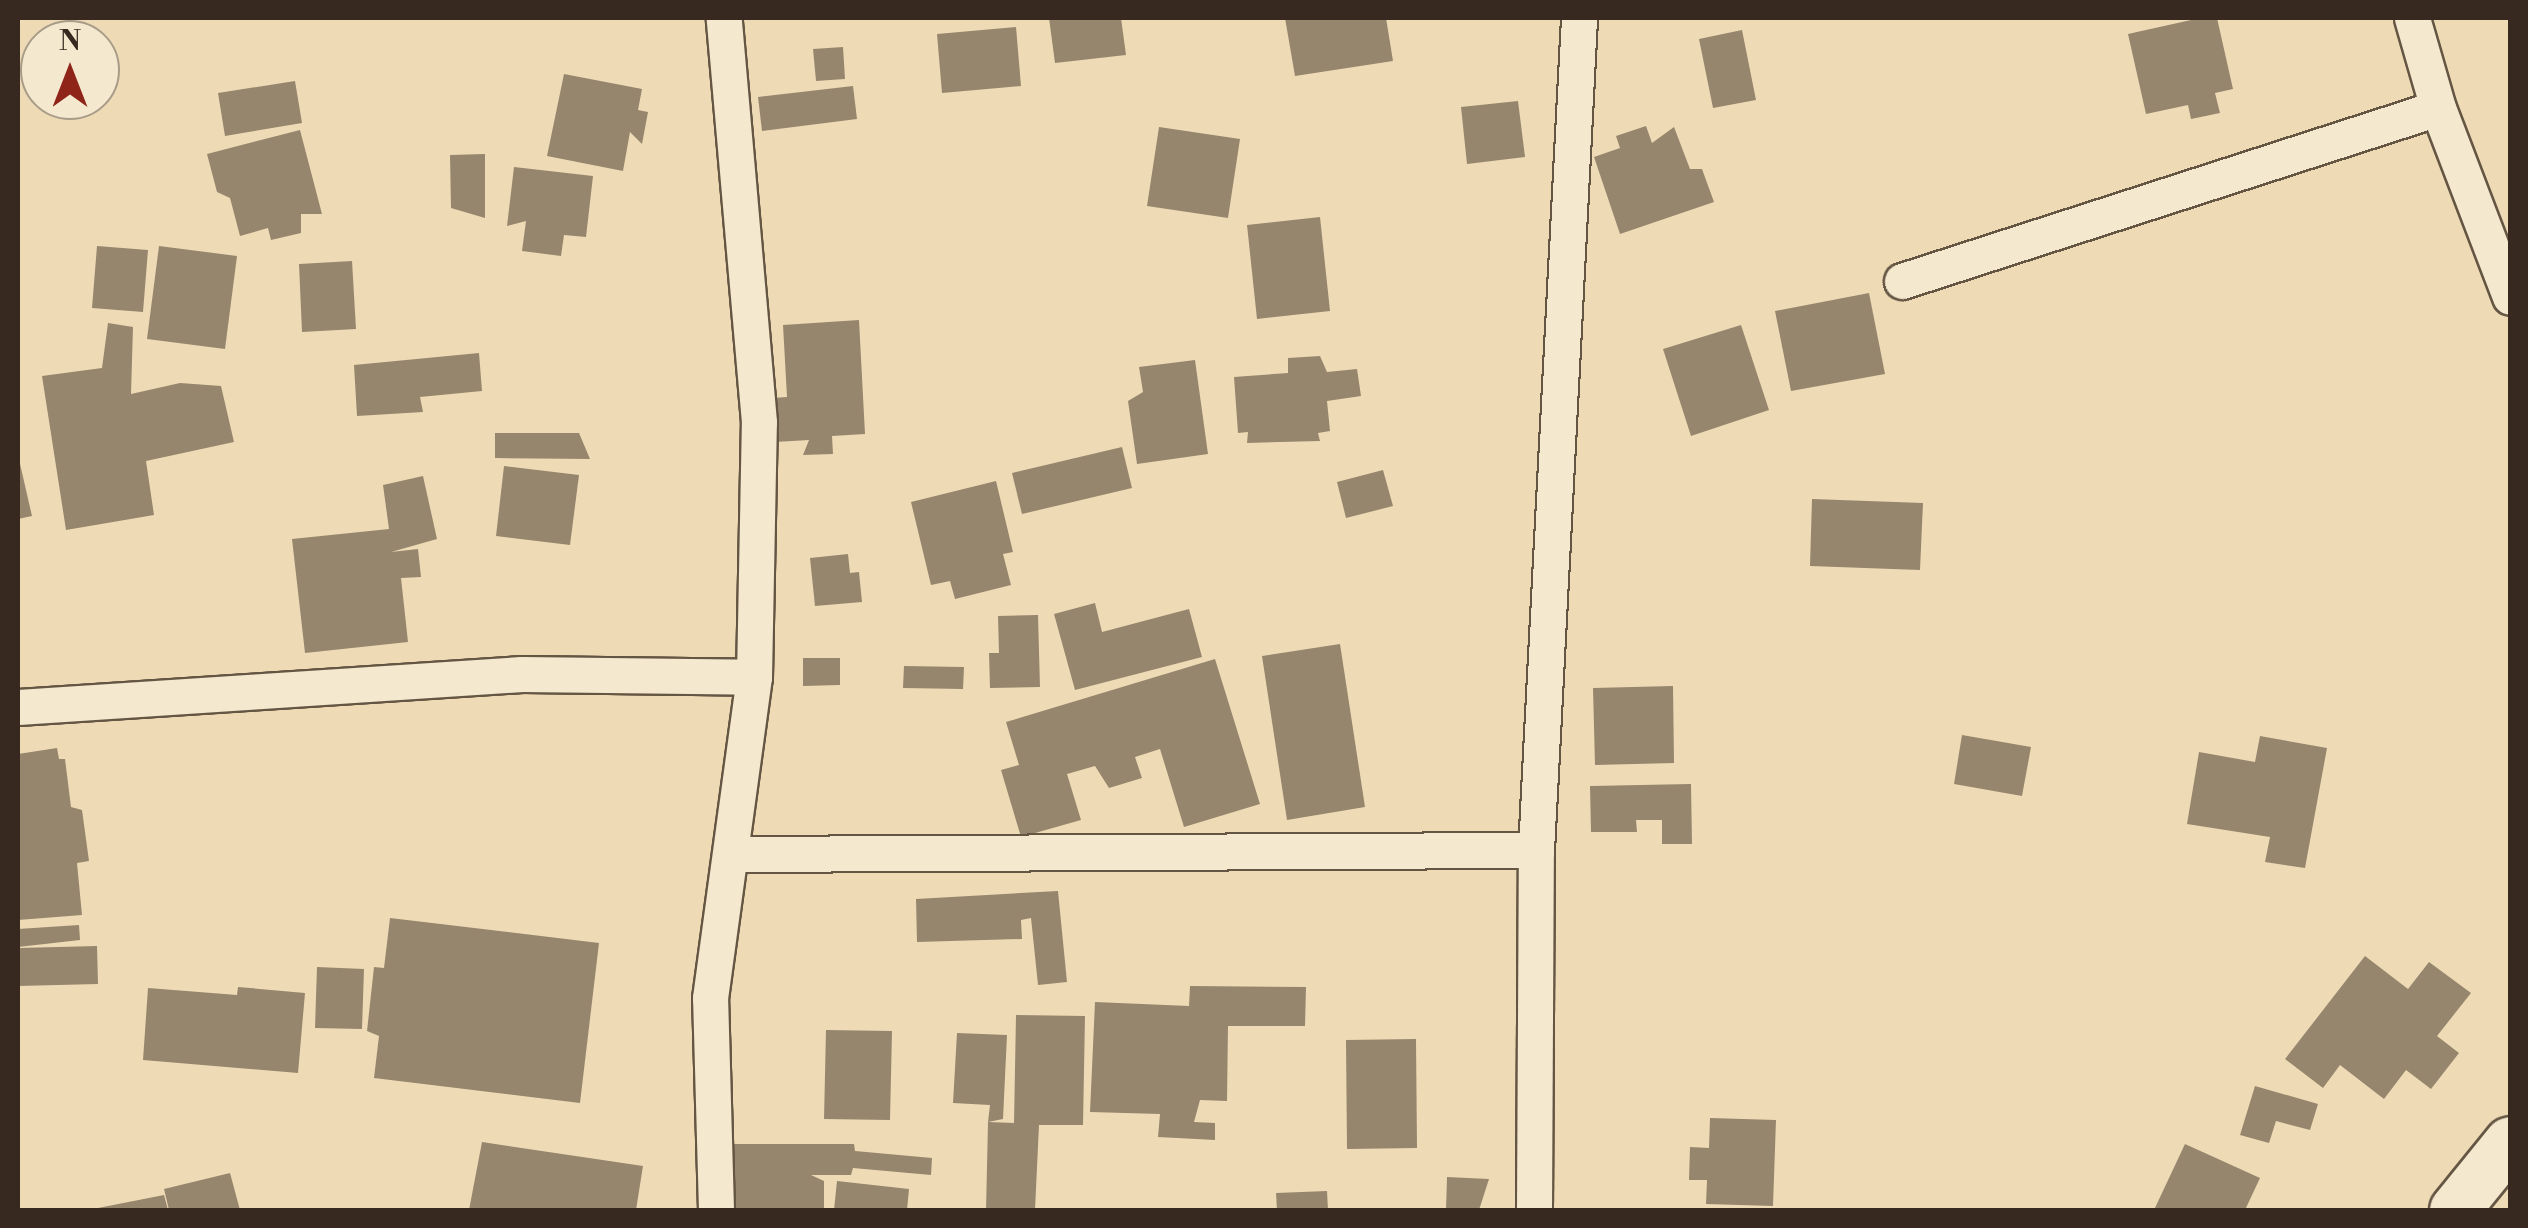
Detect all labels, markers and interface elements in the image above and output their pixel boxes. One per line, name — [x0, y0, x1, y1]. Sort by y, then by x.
north arrow — [20, 20, 120, 120]
text: N — [59, 24, 81, 59]

